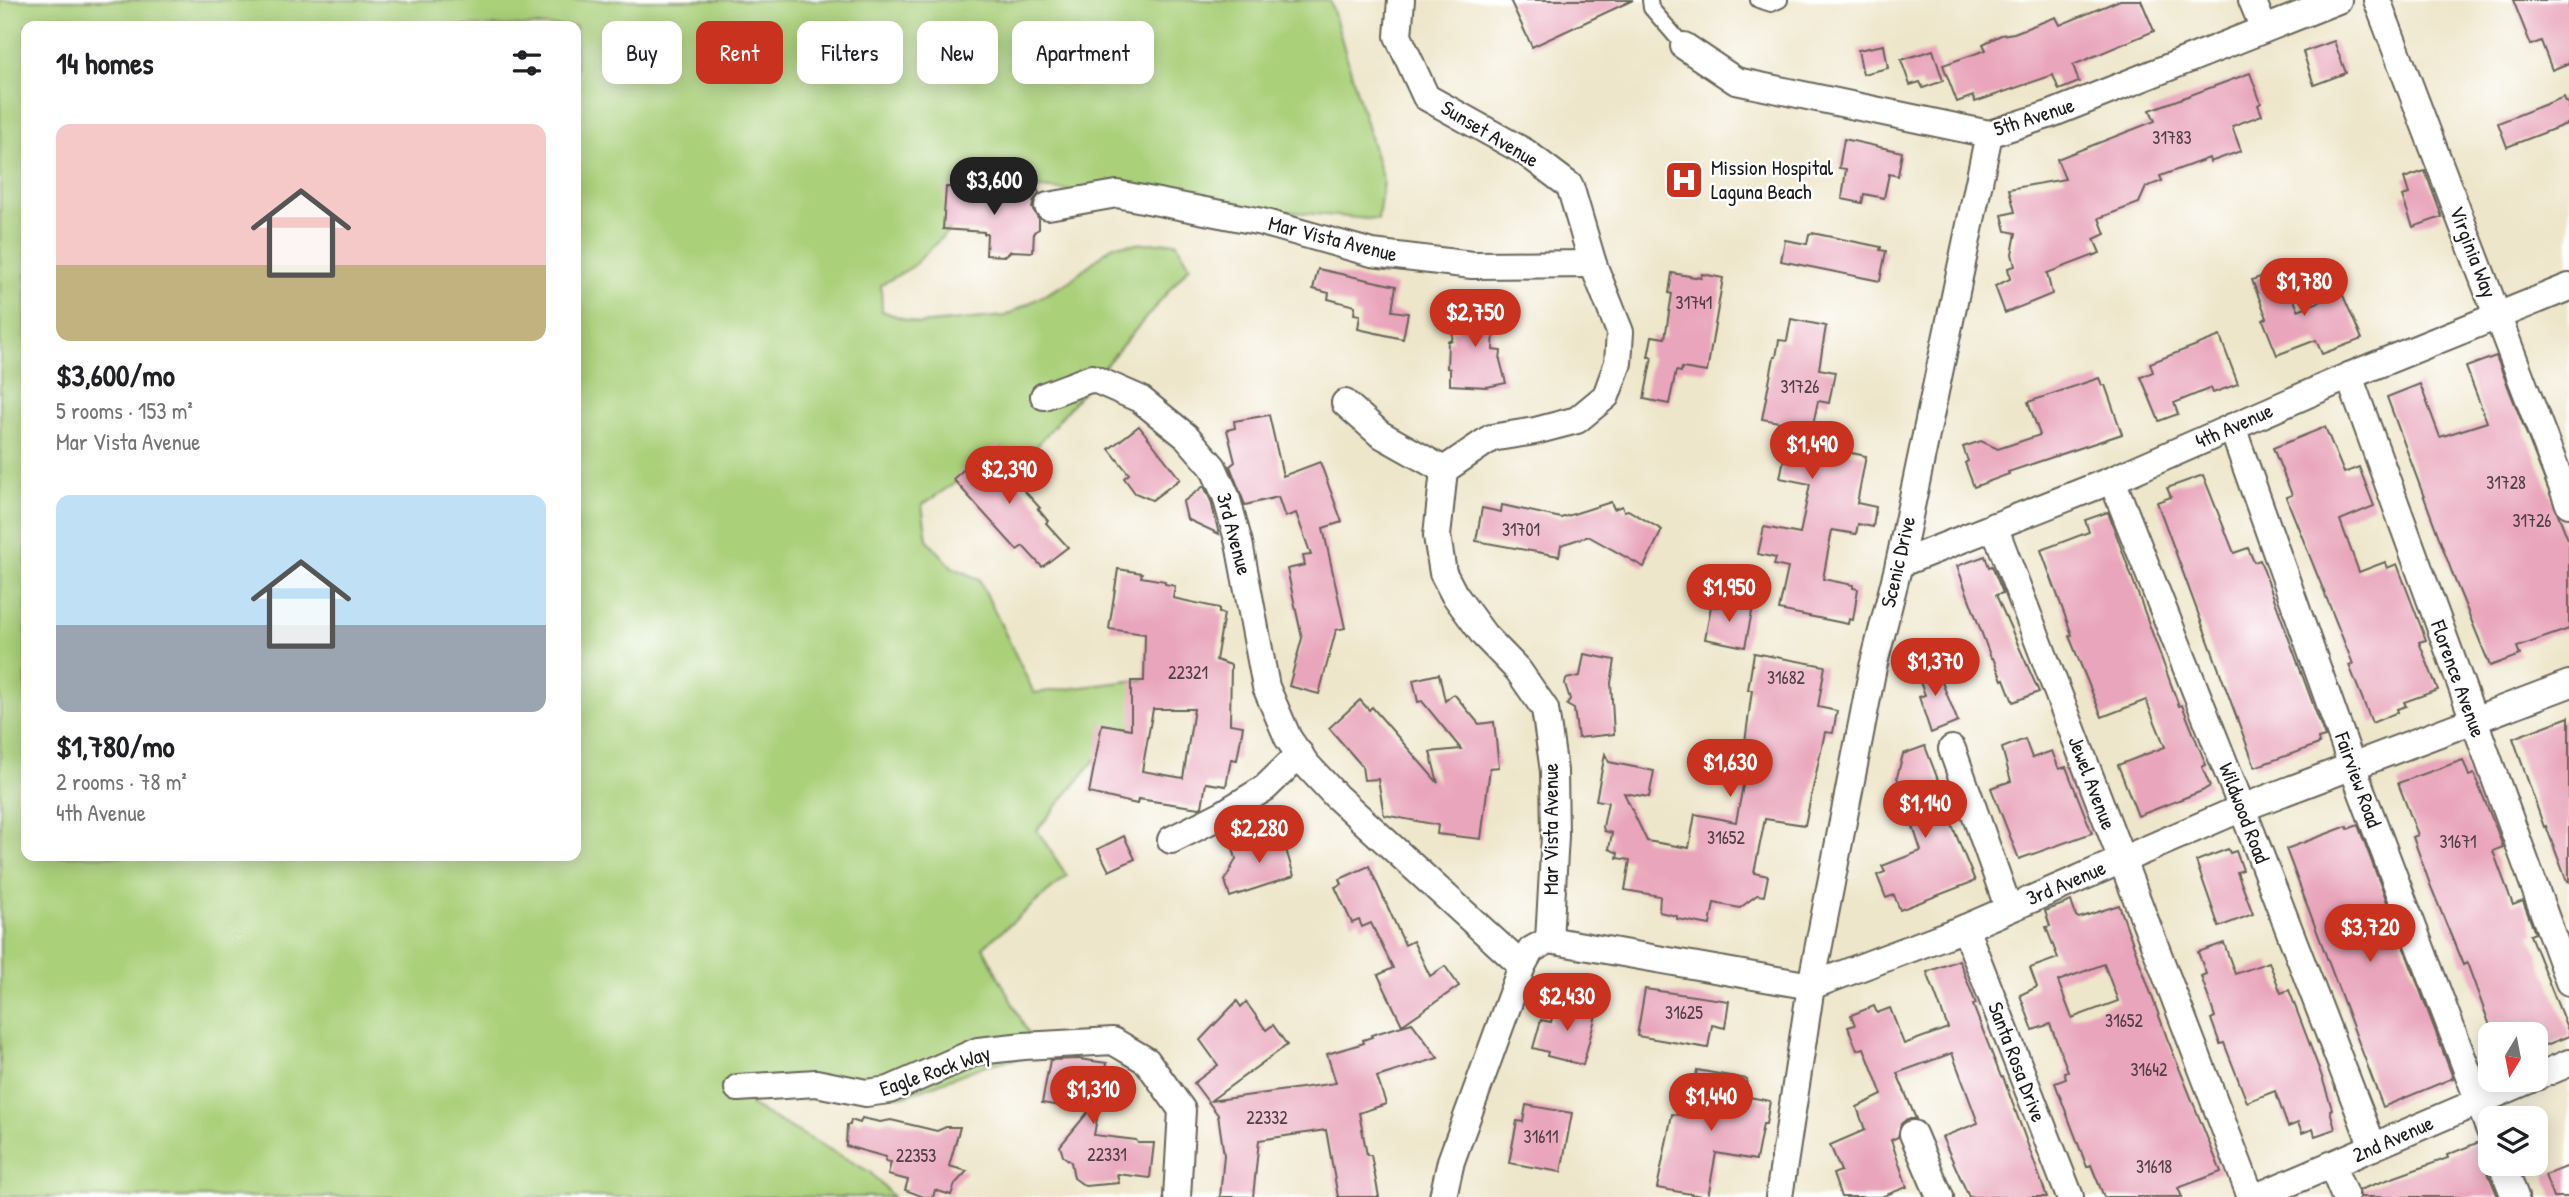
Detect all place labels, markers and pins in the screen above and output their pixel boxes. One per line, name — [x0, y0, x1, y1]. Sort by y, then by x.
place label: Mission Hospital Laguna Beach — [1711, 153, 1833, 206]
pin: $3,600 — [937, 158, 1051, 217]
hospital icon: Mission Hospital Laguna Beach — [1663, 159, 1705, 201]
pin: $1,780 — [2247, 258, 2361, 318]
pin: $2,750 — [1418, 290, 1532, 349]
pin: $1,490 — [1755, 421, 1869, 481]
pin: $2,390 — [952, 447, 1066, 506]
pin: $1,950 — [1672, 564, 1786, 624]
pin: $1,370 — [1878, 638, 1992, 698]
pin: $1,630 — [1673, 740, 1787, 799]
pin: $1,140 — [1868, 780, 1982, 840]
pin: $2,280 — [1202, 806, 1316, 865]
pin: $3,720 — [2313, 904, 2427, 964]
pin: $2,430 — [1510, 974, 1624, 1033]
pin: $1,310 — [1036, 1066, 1150, 1126]
pin: $1,440 — [1654, 1074, 1768, 1133]

